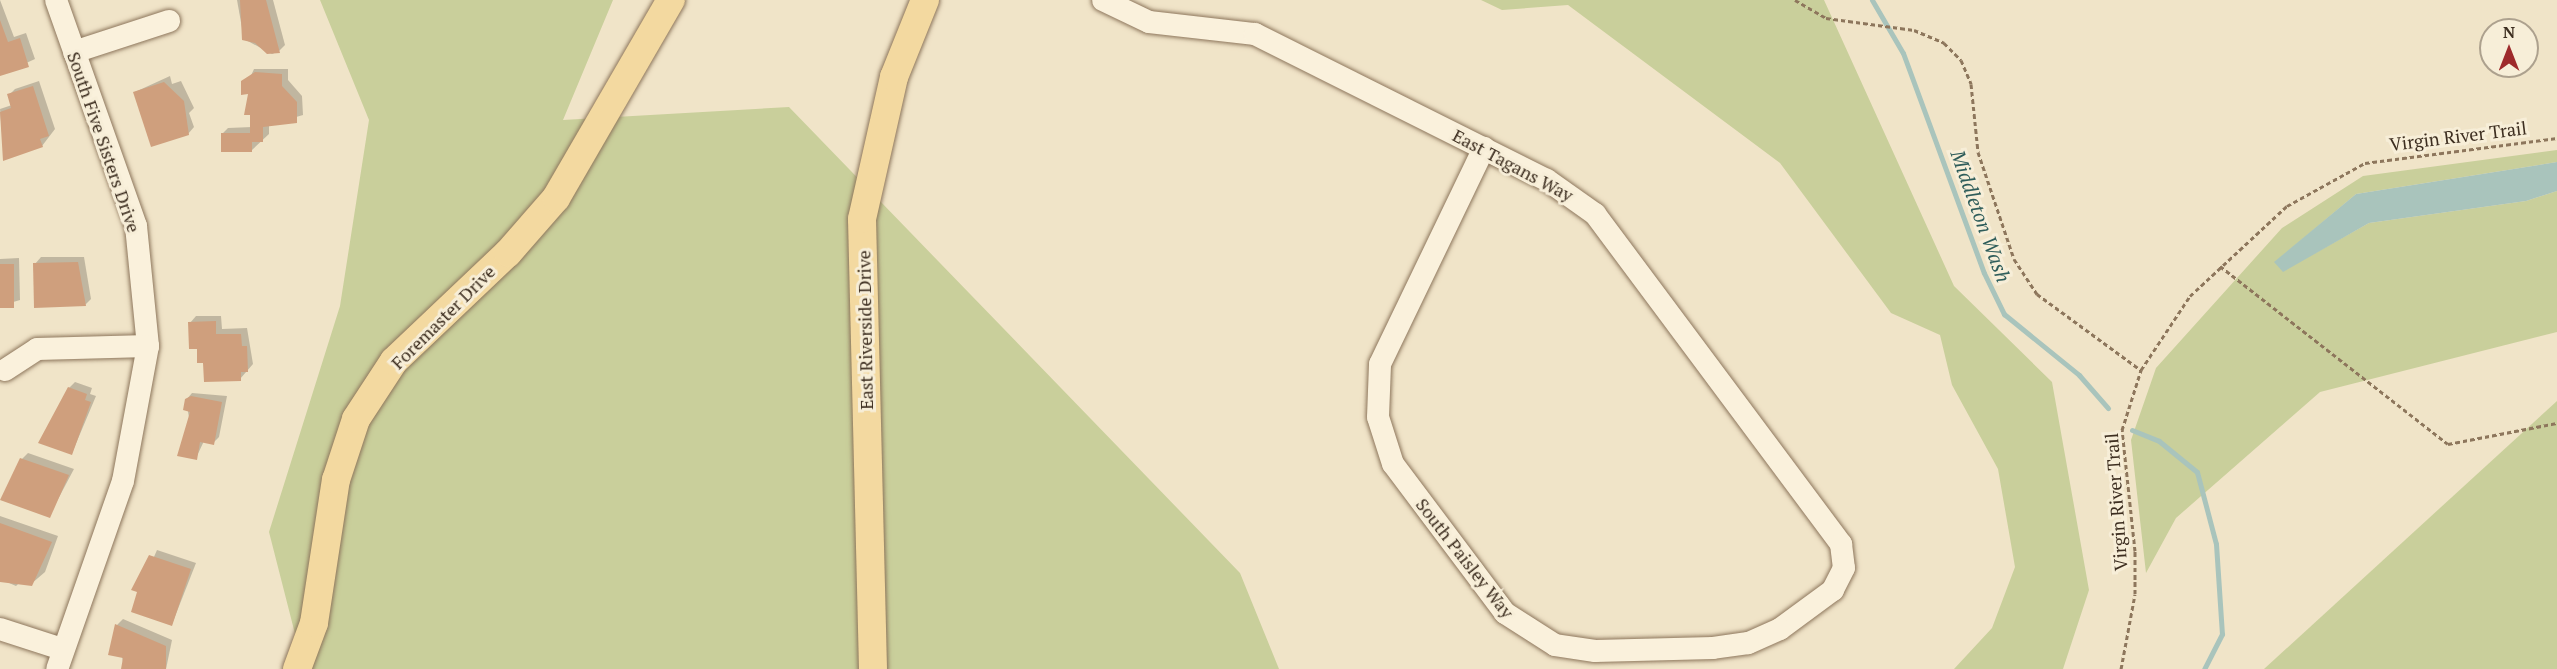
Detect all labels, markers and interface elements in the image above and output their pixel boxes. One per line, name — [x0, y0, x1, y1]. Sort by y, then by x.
north arrow — [2479, 18, 2539, 78]
text: N — [2503, 21, 2515, 43]
street label: South Five Sisters Drive — [63, 49, 145, 235]
street label: Virgin River Trail — [2388, 117, 2528, 155]
street label: East Tagans Way — [1449, 124, 1577, 206]
water label: Middleton Wash — [1946, 147, 2016, 285]
street label: East Riverside Drive — [853, 250, 877, 410]
street label: Foremaster Drive — [387, 261, 499, 373]
street label: Virgin River Trail — [2100, 432, 2132, 572]
street label: South Paisley Way — [1412, 494, 1518, 622]

